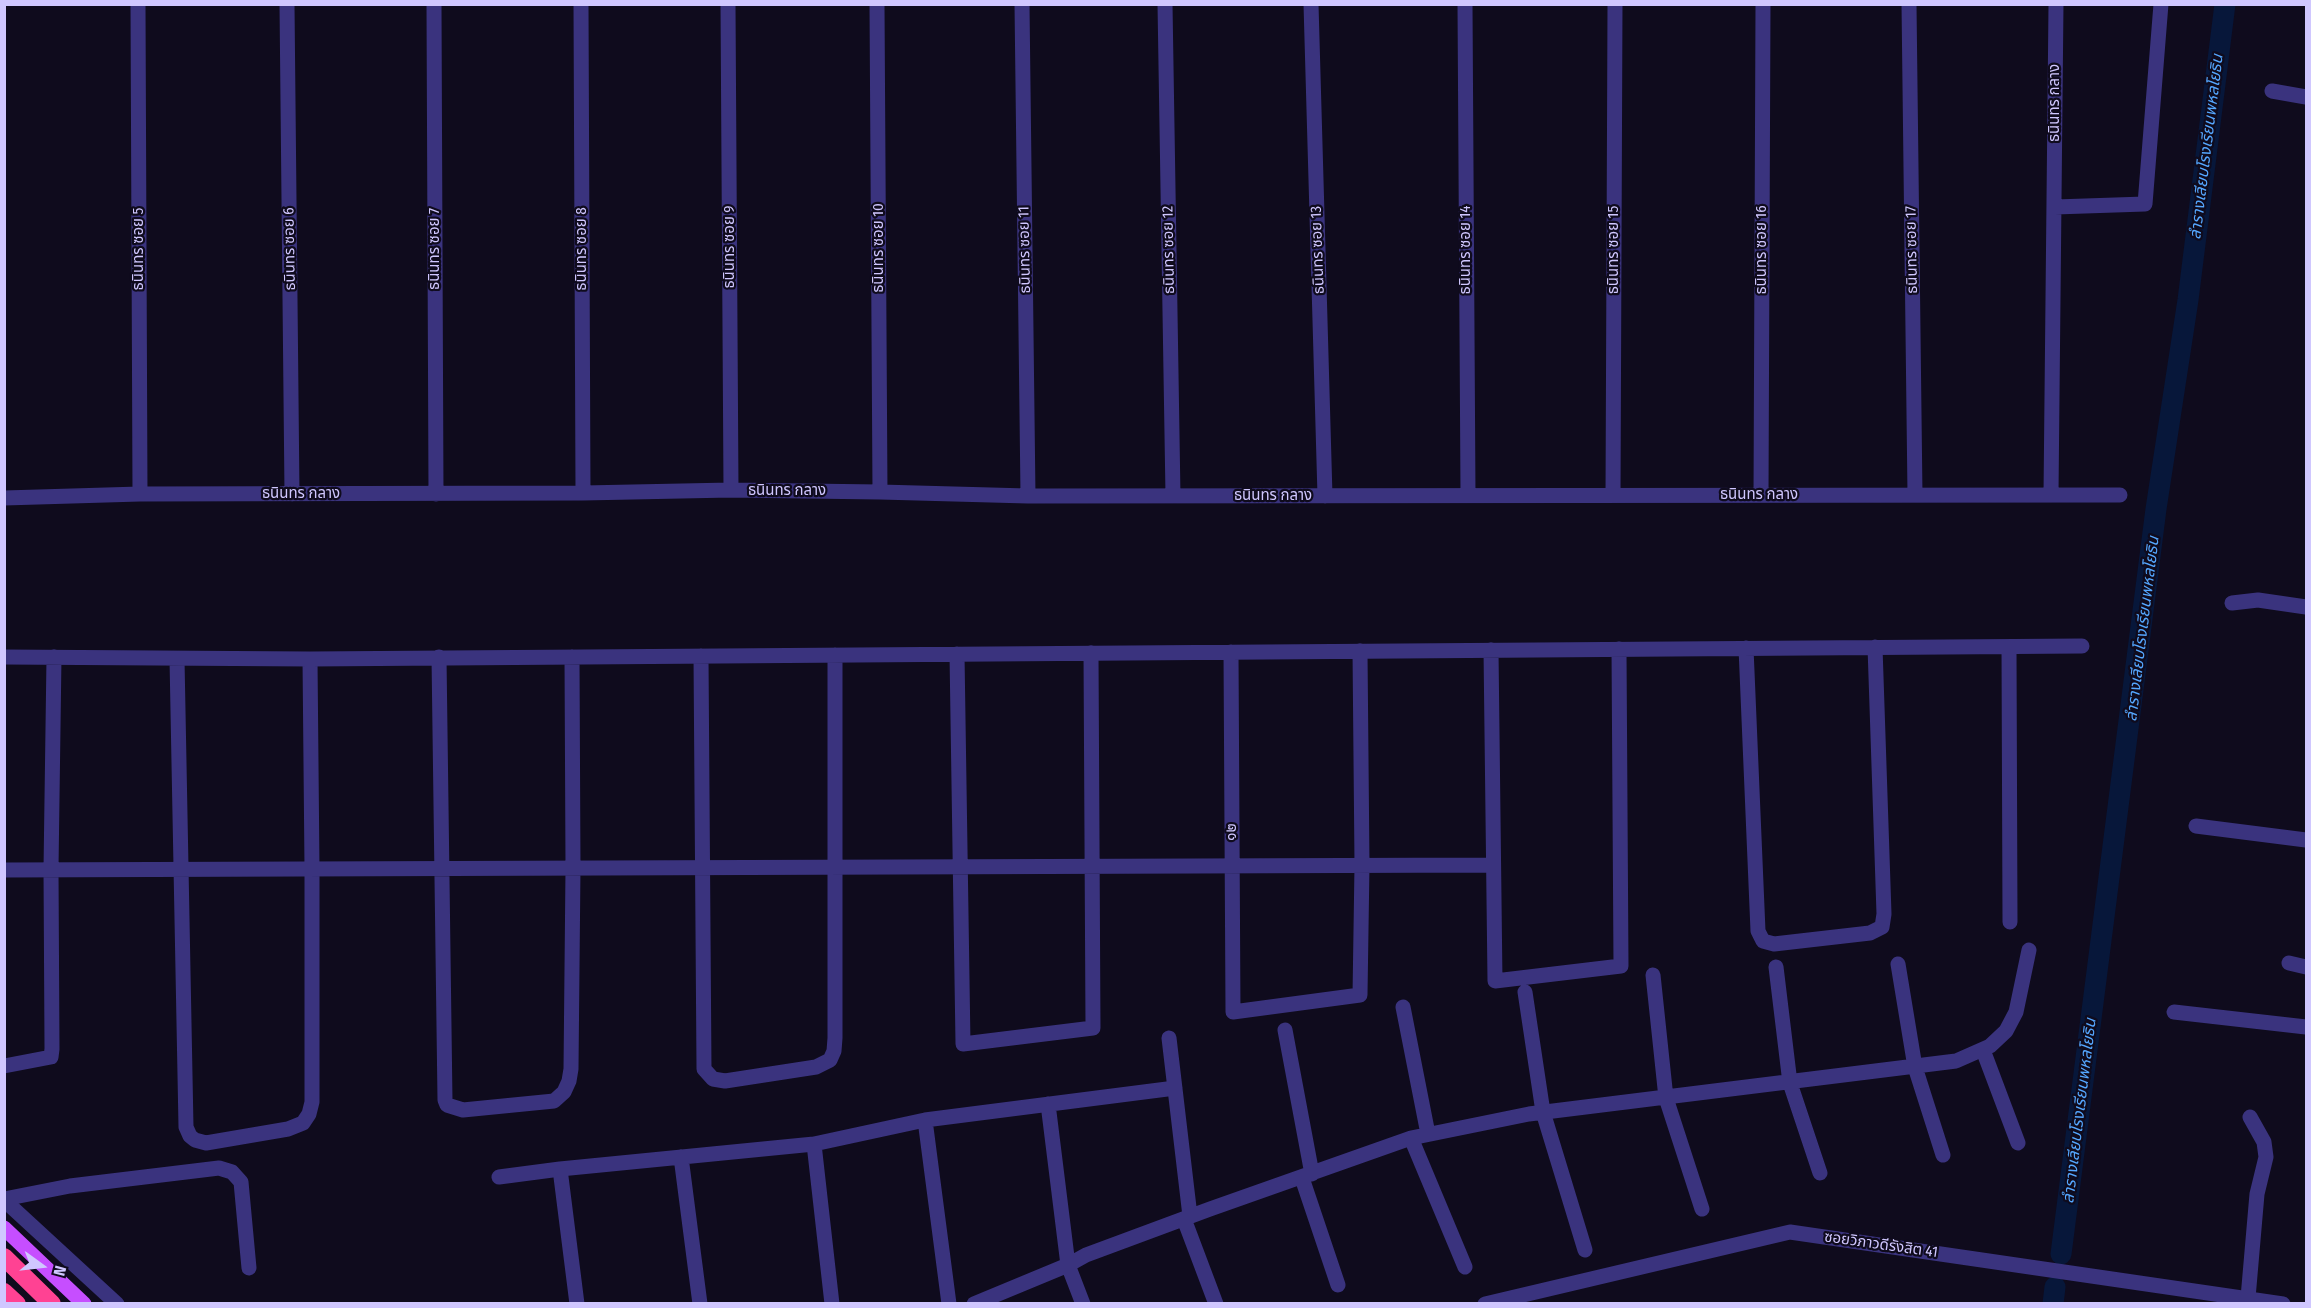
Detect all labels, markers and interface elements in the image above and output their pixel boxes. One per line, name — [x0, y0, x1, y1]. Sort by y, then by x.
water label: ลำรางเลียบโรงเรียนพหลโยธิน — [2186, 53, 2228, 241]
street label: ธนินทร กลาง — [2046, 64, 2064, 142]
street label: ธนินทร ซอย 10 — [870, 203, 888, 293]
street label: ธนินทร ซอย 9 — [721, 205, 739, 289]
street label: ธนินทร ซอย 13 — [1307, 205, 1329, 295]
street label: ธนินทร ซอย 14 — [1457, 205, 1475, 295]
street label: ธนินทร ซอย 16 — [1753, 205, 1771, 295]
street label: ธนินทร ซอย 11 — [1015, 206, 1035, 294]
street label: ธนินทร ซอย 12 — [1159, 206, 1179, 294]
street label: ธนินทร ซอย 15 — [1605, 206, 1623, 294]
street label: ธนินทร ซอย 17 — [1902, 206, 1922, 294]
street label: ธนินทร ซอย 6 — [280, 207, 300, 291]
street label: ธนินทร ซอย 8 — [573, 207, 591, 291]
street label: ธนินทร ซอย 5 — [130, 208, 148, 290]
street label: ธนินทร ซอย 7 — [426, 208, 444, 290]
street label: ธนินทร กลาง — [748, 482, 826, 500]
street label: ธนินทร กลาง — [262, 485, 340, 503]
street label: ธนินทร กลาง — [1720, 486, 1798, 504]
street label: ธนินทร กลาง — [1234, 487, 1312, 505]
water label: ลำรางเลียบโรงเรียนพหลโยธิน — [2122, 535, 2164, 723]
street label: ๑๒ — [1223, 823, 1241, 841]
water label: ลำรางเลียบโรงเรียนพหลโยธิน — [2059, 1017, 2101, 1205]
street label: ซอยวิภาวดีรังสิต 41 — [1823, 1228, 1939, 1262]
north arrow — [12, 1236, 72, 1296]
text: N — [49, 1264, 70, 1278]

